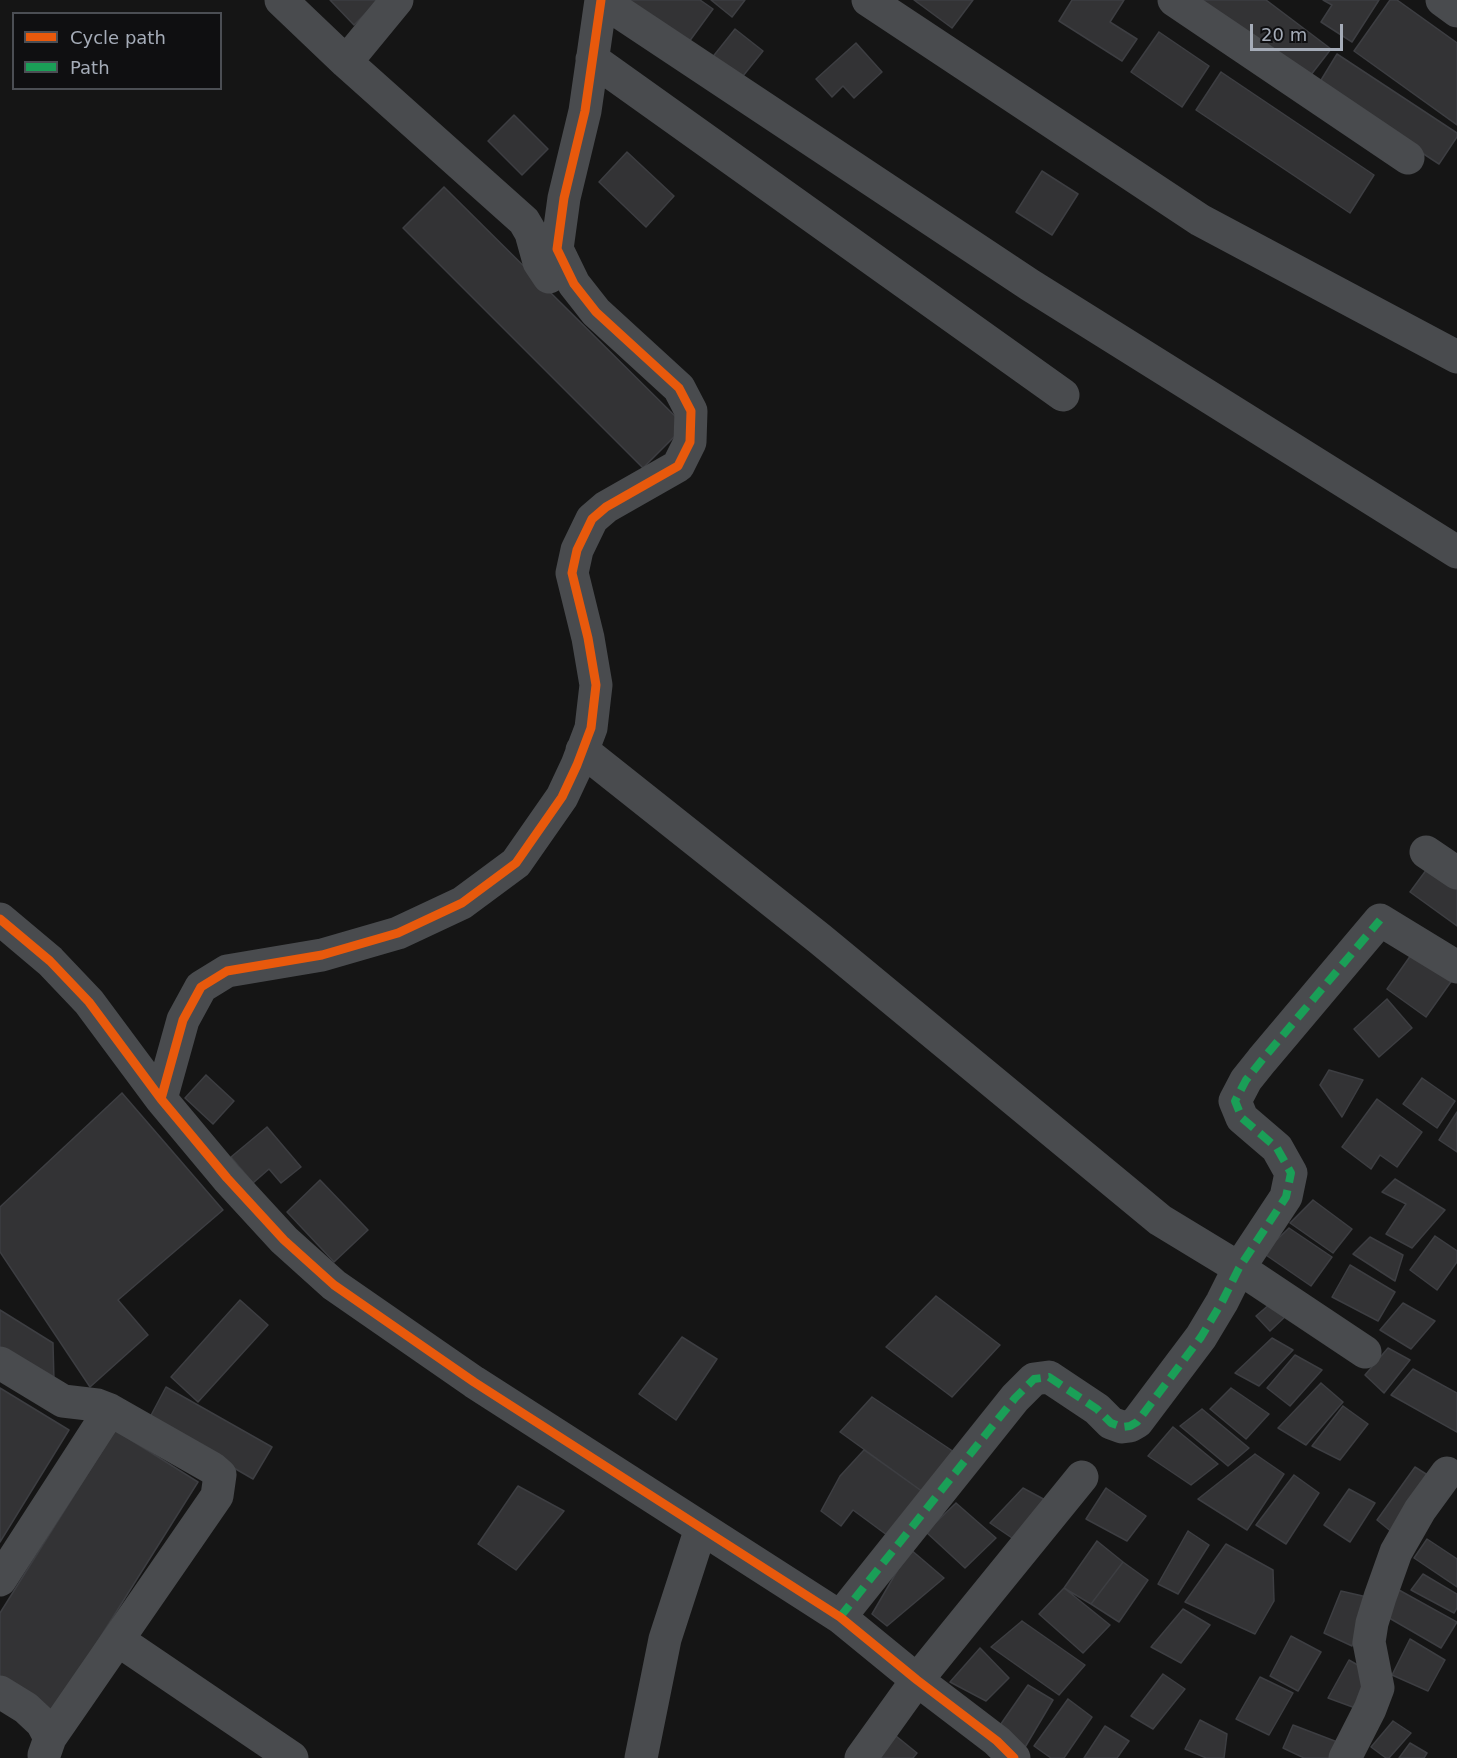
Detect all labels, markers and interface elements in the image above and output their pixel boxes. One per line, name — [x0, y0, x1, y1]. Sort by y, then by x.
legend — [12, 12, 222, 90]
scale bar — [1253, 12, 1346, 50]
text: 20 m — [1261, 24, 1307, 45]
text: Cycle path — [70, 27, 166, 48]
text: Path — [70, 57, 110, 78]

